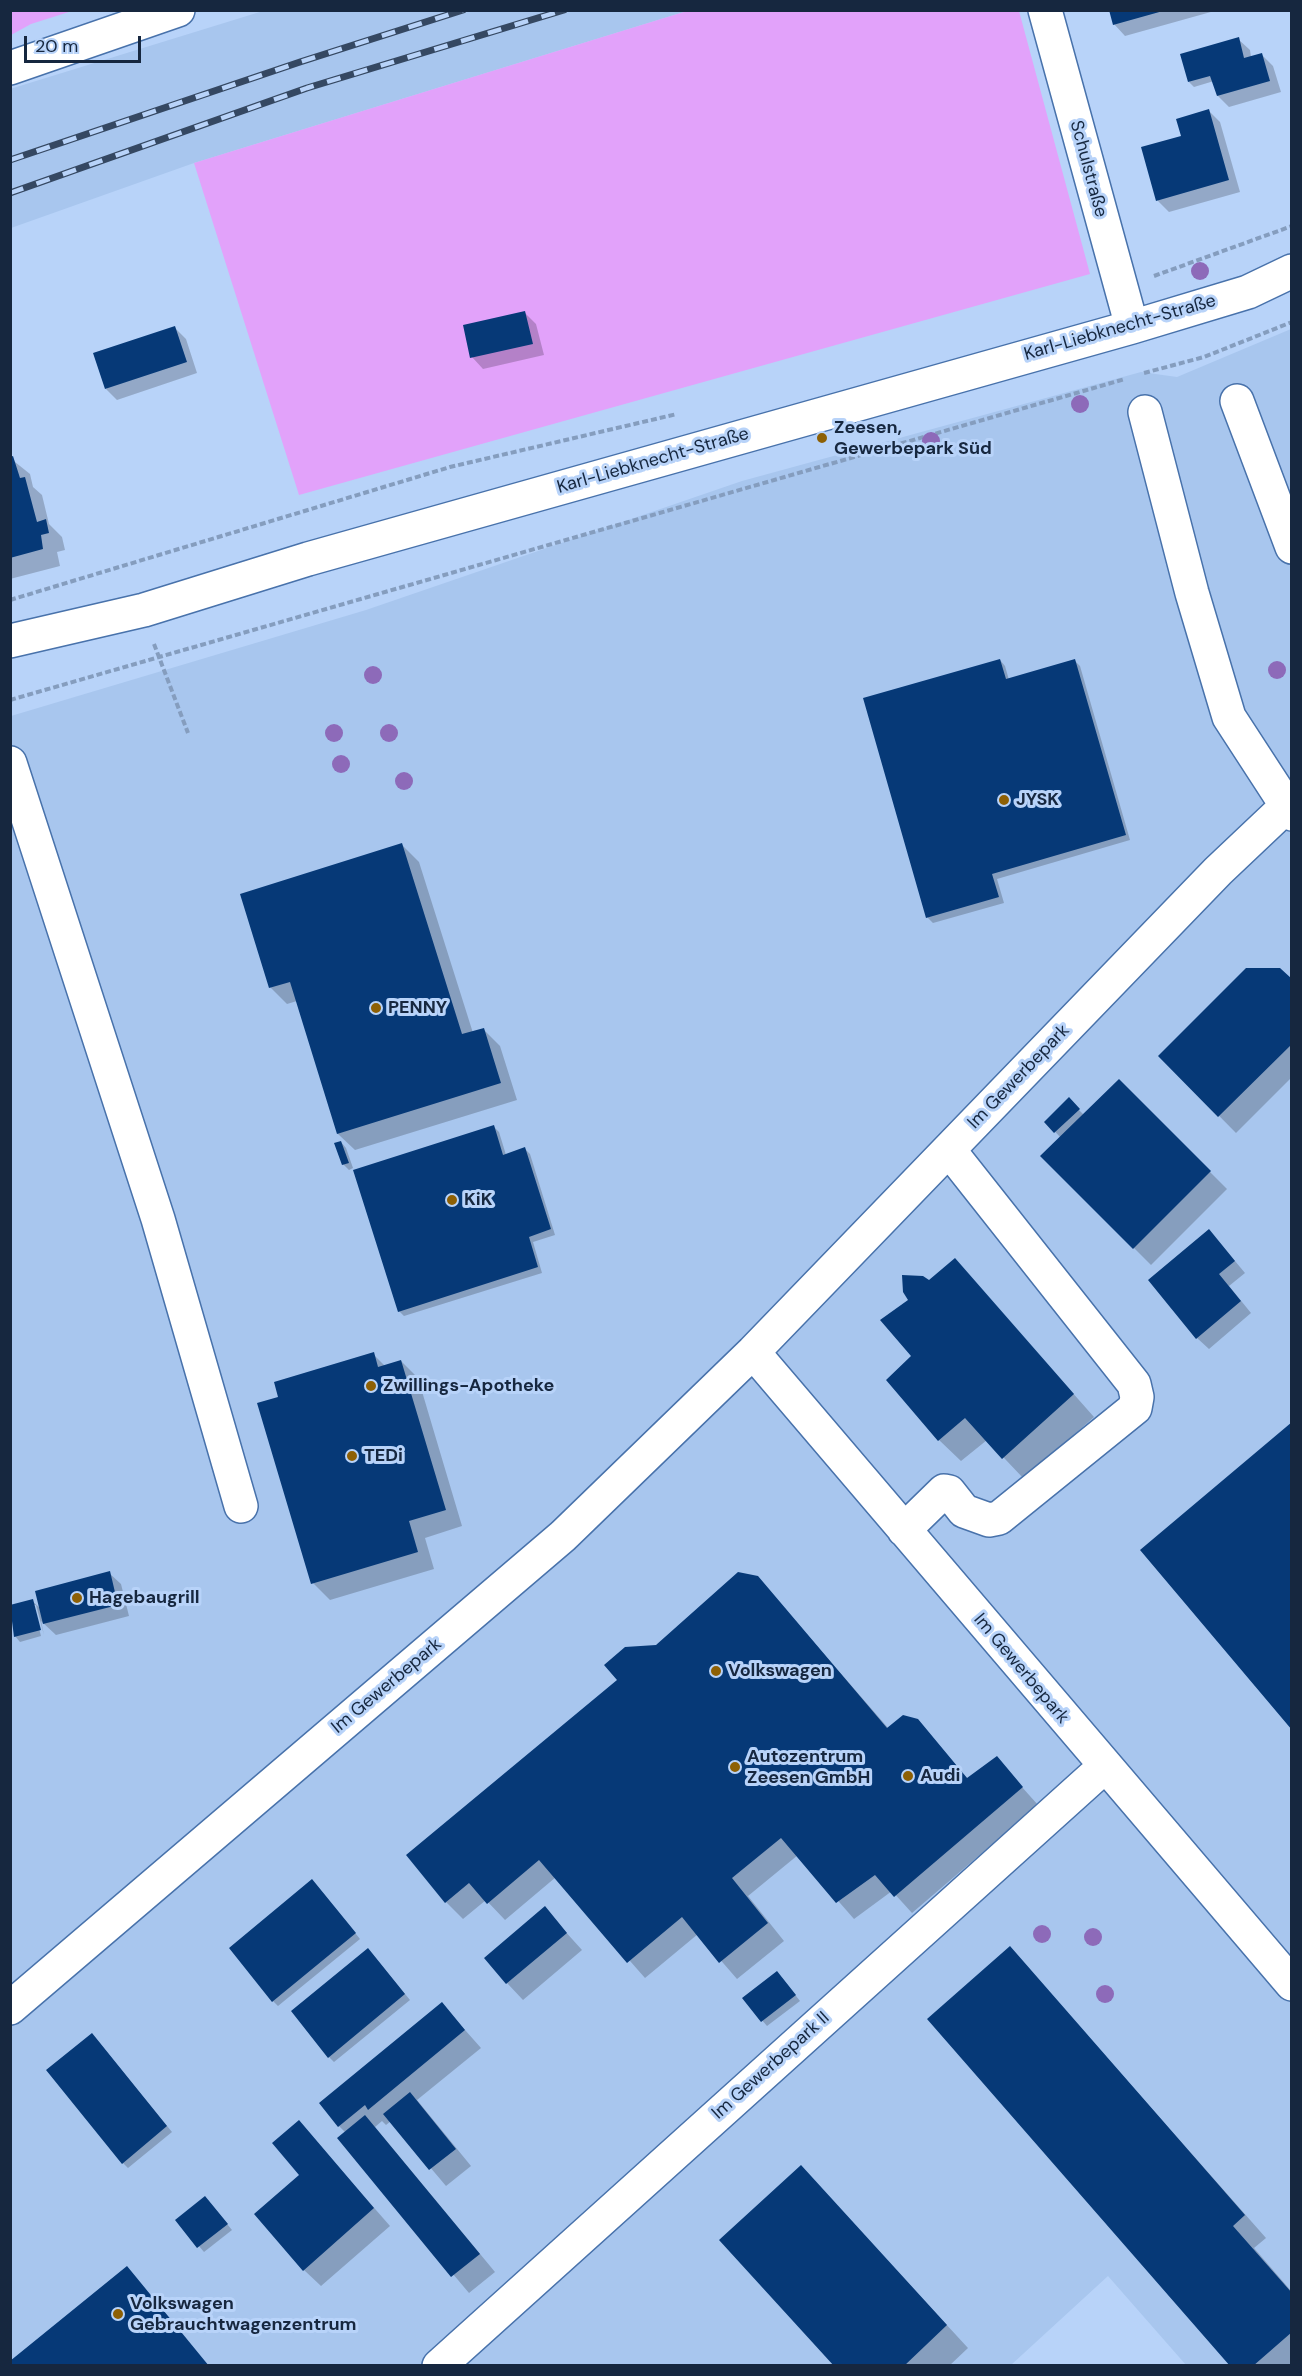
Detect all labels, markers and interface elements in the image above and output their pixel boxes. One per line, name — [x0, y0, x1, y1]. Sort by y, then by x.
scale bar — [27, 24, 144, 62]
text: 20 m — [35, 34, 78, 58]
street label: Schulstraße — [1065, 118, 1111, 220]
street label: Karl-Liebknecht-Straße — [1022, 290, 1218, 366]
place label: Zeesen, Gewerbepark Süd — [834, 417, 992, 460]
street label: Karl-Liebknecht-Straße — [555, 423, 751, 499]
marker: Zeesen, Gewerbepark Süd — [815, 431, 829, 445]
place label: JYSK — [1016, 789, 1059, 811]
marker: JYSK — [997, 793, 1011, 807]
place label: PENNY — [388, 997, 447, 1019]
marker: PENNY — [369, 1001, 383, 1015]
street label: Im Gewerbepark — [964, 1020, 1074, 1134]
place label: KiK — [464, 1189, 492, 1211]
marker: KiK — [445, 1193, 459, 1207]
place label: Zwillings-Apotheke — [383, 1375, 554, 1397]
marker: Zwillings-Apotheke — [364, 1379, 378, 1393]
place label: TEDi — [364, 1445, 403, 1467]
marker: TEDi — [345, 1449, 359, 1463]
place label: Hagebaugrill — [89, 1587, 200, 1609]
marker: Hagebaugrill — [70, 1591, 84, 1605]
street label: Im Gewerbepark — [969, 1610, 1073, 1728]
street label: Im Gewerbepark — [328, 1634, 446, 1738]
place label: Volkswagen — [728, 1660, 832, 1682]
marker: Volkswagen — [709, 1664, 723, 1678]
place label: Autozentrum Zeesen GmbH — [747, 1746, 870, 1788]
marker: Autozentrum Zeesen GmbH — [728, 1760, 742, 1774]
place label: Audi — [920, 1765, 960, 1787]
marker: Audi — [901, 1769, 915, 1783]
street label: Im Gewerbepark II — [708, 2008, 834, 2124]
place label: Volkswagen Gebrauchtwagenzentrum — [130, 2293, 357, 2336]
marker: Volkswagen Gebrauchtwagenzentrum — [111, 2307, 125, 2321]

